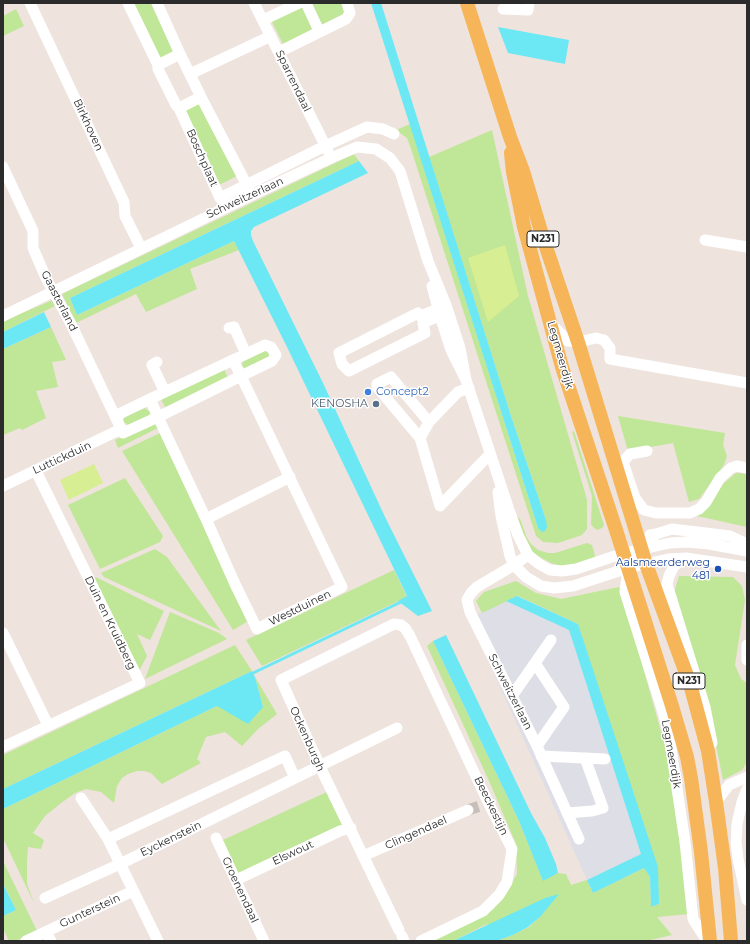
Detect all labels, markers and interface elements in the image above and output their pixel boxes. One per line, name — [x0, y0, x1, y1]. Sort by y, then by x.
street label: Sparrendaal — [272, 48, 314, 114]
street label: Birkhoven — [70, 97, 106, 153]
street label: Boschplaat — [183, 127, 221, 189]
street label: Schweitzerlaan — [204, 174, 286, 222]
road number: N231 — [527, 231, 559, 247]
street label: Gaasterland — [38, 268, 80, 334]
street label: Legmeerdijk — [544, 320, 576, 390]
place label: Concept2 — [376, 385, 429, 399]
marker: Concept2 — [363, 387, 373, 397]
place label: KENOSHA — [311, 397, 368, 411]
marker: KENOSHA — [371, 399, 381, 409]
street label: Luttickduin — [31, 439, 93, 477]
place label: Aalsmeerderweg 481 — [616, 556, 710, 582]
marker: Aalsmeerderweg 481 — [713, 564, 723, 574]
street label: Duin en Kruidberg — [82, 574, 138, 672]
street label: Westduinen — [267, 587, 333, 629]
street label: Schweitzerlaan — [485, 652, 535, 732]
road number: N231 — [673, 673, 705, 689]
street label: Ockenburgh — [287, 704, 327, 774]
street label: Legmeerdijk — [658, 718, 684, 790]
street label: Beeckestijn — [471, 774, 511, 838]
street label: Clingendael — [383, 813, 449, 853]
street label: Eyckenstein — [138, 819, 204, 859]
street label: Elswout — [270, 838, 316, 868]
street label: Groenendaal — [219, 855, 261, 925]
street label: Gunterstein — [58, 891, 122, 931]

